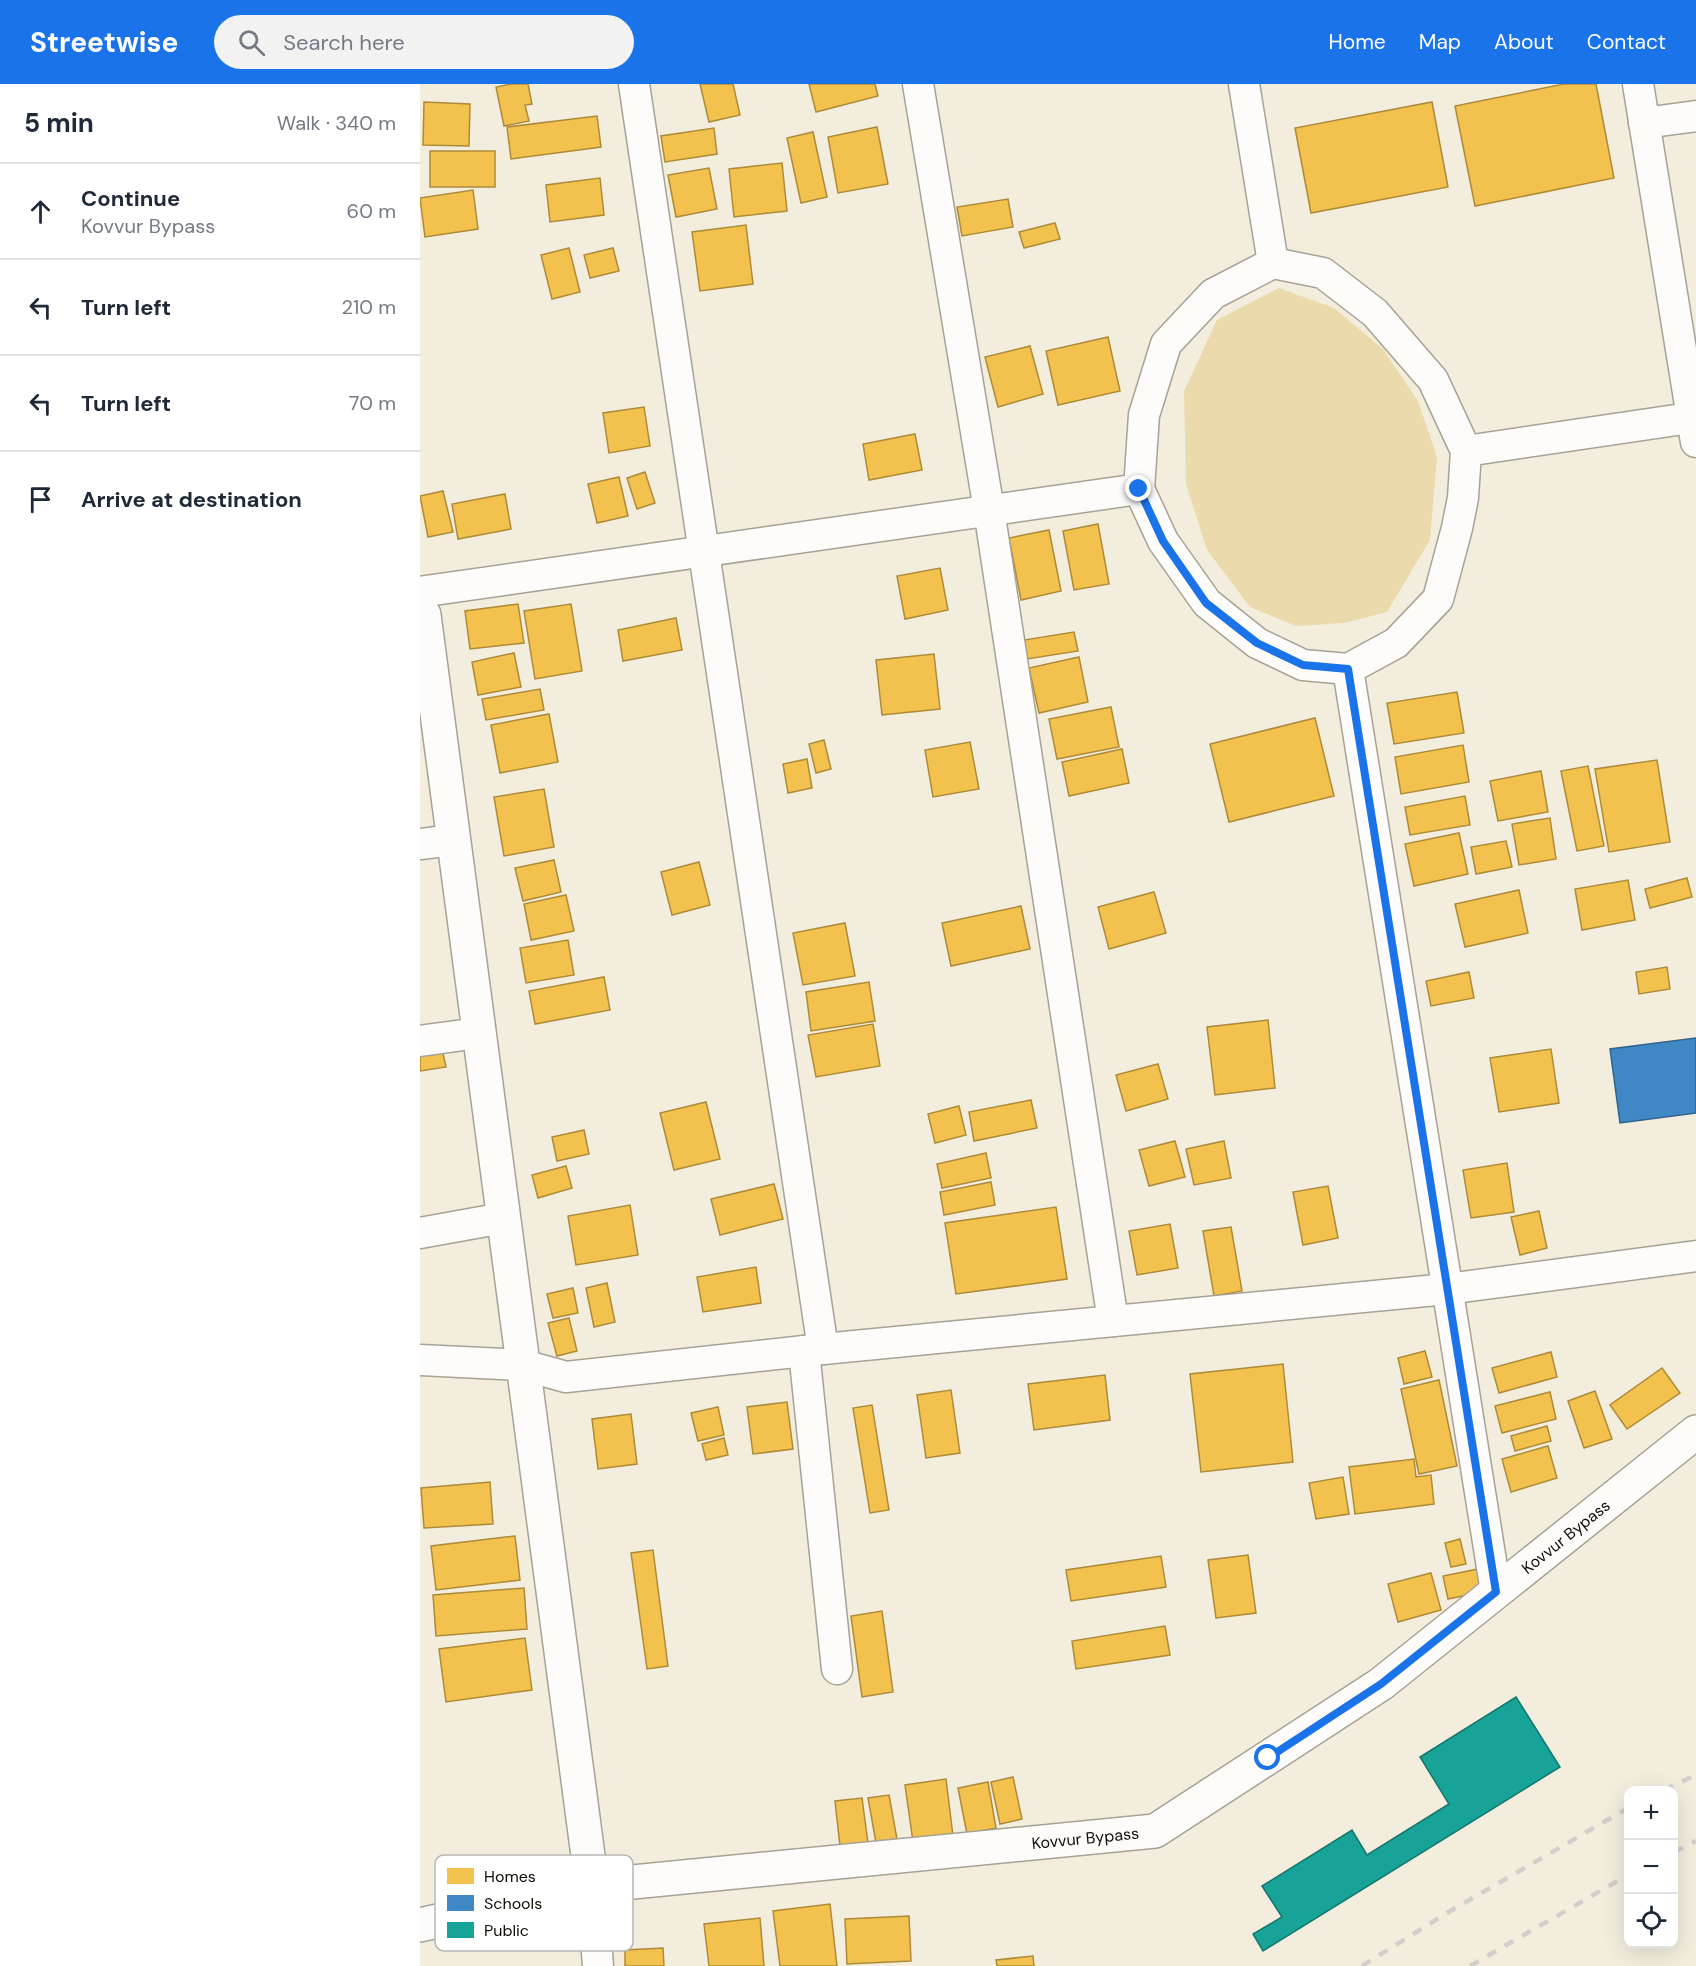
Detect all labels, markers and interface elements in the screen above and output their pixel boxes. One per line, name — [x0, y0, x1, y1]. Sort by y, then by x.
search box — [214, 15, 634, 69]
text: Streetwise — [30, 24, 178, 61]
icon: search — [235, 26, 268, 59]
text: Search here — [283, 28, 405, 57]
text: Home — [1328, 28, 1386, 56]
text: Map — [1419, 28, 1461, 56]
text: About — [1494, 28, 1554, 56]
text: Contact — [1587, 28, 1666, 56]
text: 5 min — [24, 106, 94, 140]
text: Walk · 340 m — [277, 110, 396, 136]
text: Continue — [81, 184, 180, 213]
icon: ahead — [24, 195, 57, 228]
text: 60 m — [347, 198, 396, 224]
text: Kovvur Bypass — [81, 213, 215, 239]
icon: left — [24, 291, 57, 324]
text: Turn left — [81, 293, 171, 322]
text: 210 m — [341, 294, 396, 320]
icon: left — [24, 387, 57, 420]
text: Turn left — [81, 389, 171, 418]
text: 70 m — [349, 390, 396, 416]
route end — [1125, 475, 1151, 501]
icon: arrive — [24, 483, 57, 516]
text: Arrive at destination — [81, 485, 302, 514]
street label: Kovvur Bypass — [1517, 1495, 1614, 1578]
route start — [1254, 1744, 1280, 1770]
map controls — [1624, 1786, 1678, 1948]
button: + — [1624, 1786, 1678, 1840]
street label: Kovvur Bypass — [1031, 1822, 1140, 1853]
button: − — [1624, 1840, 1678, 1894]
legend — [435, 1855, 633, 1951]
text: Homes — [484, 1866, 536, 1887]
text: Schools — [484, 1893, 542, 1914]
button: locate — [1624, 1894, 1678, 1948]
text: Public — [484, 1920, 529, 1941]

